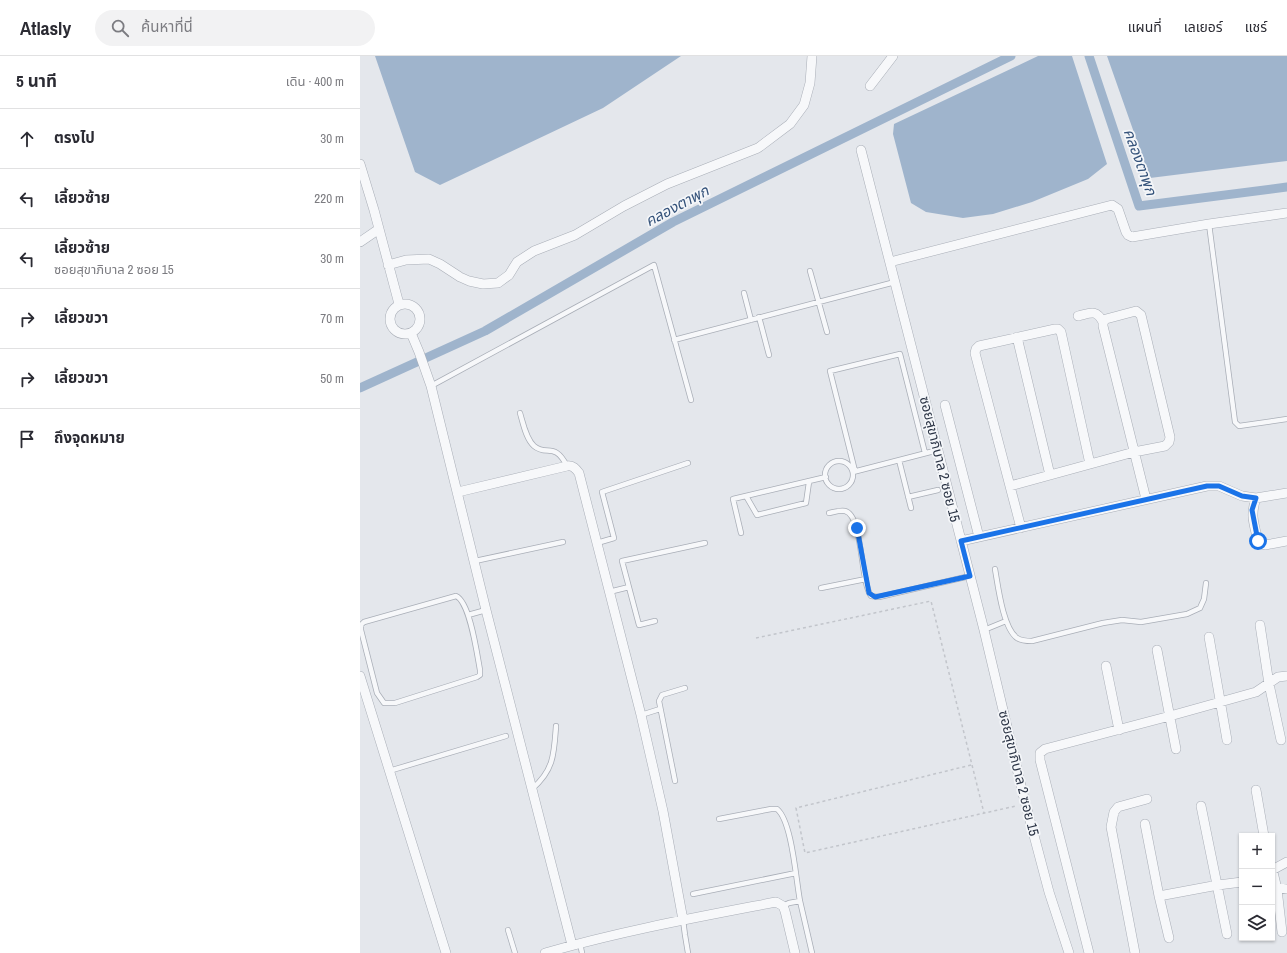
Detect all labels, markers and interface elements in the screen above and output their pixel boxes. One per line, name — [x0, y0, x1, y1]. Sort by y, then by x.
search box — [95, 10, 375, 46]
text: Atlasly — [20, 15, 71, 41]
text: ค้นหาที่นี่ — [141, 16, 193, 37]
icon: search — [109, 17, 131, 39]
text: แผนที่ — [1128, 18, 1162, 36]
text: เลเยอร์ — [1184, 18, 1223, 36]
text: แชร์ — [1245, 18, 1267, 36]
text: 5 นาที — [16, 69, 57, 92]
text: เดิน · 400 m — [286, 73, 344, 90]
water label: คลองตาพุก — [1119, 126, 1163, 199]
text: ตรงไป — [54, 127, 95, 148]
icon: ahead — [16, 128, 38, 150]
text: 30 m — [320, 130, 344, 147]
water label: คลองตาพุก — [641, 180, 713, 231]
text: เลี้ยวซ้าย — [54, 187, 110, 208]
icon: left — [16, 188, 38, 210]
text: 220 m — [314, 190, 344, 207]
text: เลี้ยวซ้าย — [54, 237, 110, 258]
icon: left — [16, 248, 38, 270]
text: 30 m — [320, 250, 344, 267]
text: ซอยสุขาภิบาล 2 ซอย 15 — [54, 261, 174, 278]
text: เลี้ยวขวา — [54, 307, 108, 328]
icon: right — [16, 308, 38, 330]
text: 70 m — [320, 310, 344, 327]
text: เลี้ยวขวา — [54, 367, 108, 388]
icon: right — [16, 368, 38, 390]
text: 50 m — [320, 370, 344, 387]
street label: ซอยสุขาภิบาล 2 ซอย 15 — [916, 394, 964, 524]
text: ถึงจุดหมาย — [54, 427, 125, 448]
icon: arrive — [16, 428, 38, 450]
route end — [848, 519, 866, 537]
route start — [1249, 532, 1267, 550]
street label: ซอยสุขาภิบาล 2 ซอย 15 — [995, 708, 1043, 838]
map controls — [1239, 833, 1275, 941]
button: + — [1239, 833, 1275, 869]
button: − — [1239, 869, 1275, 905]
button: layers — [1239, 905, 1275, 941]

